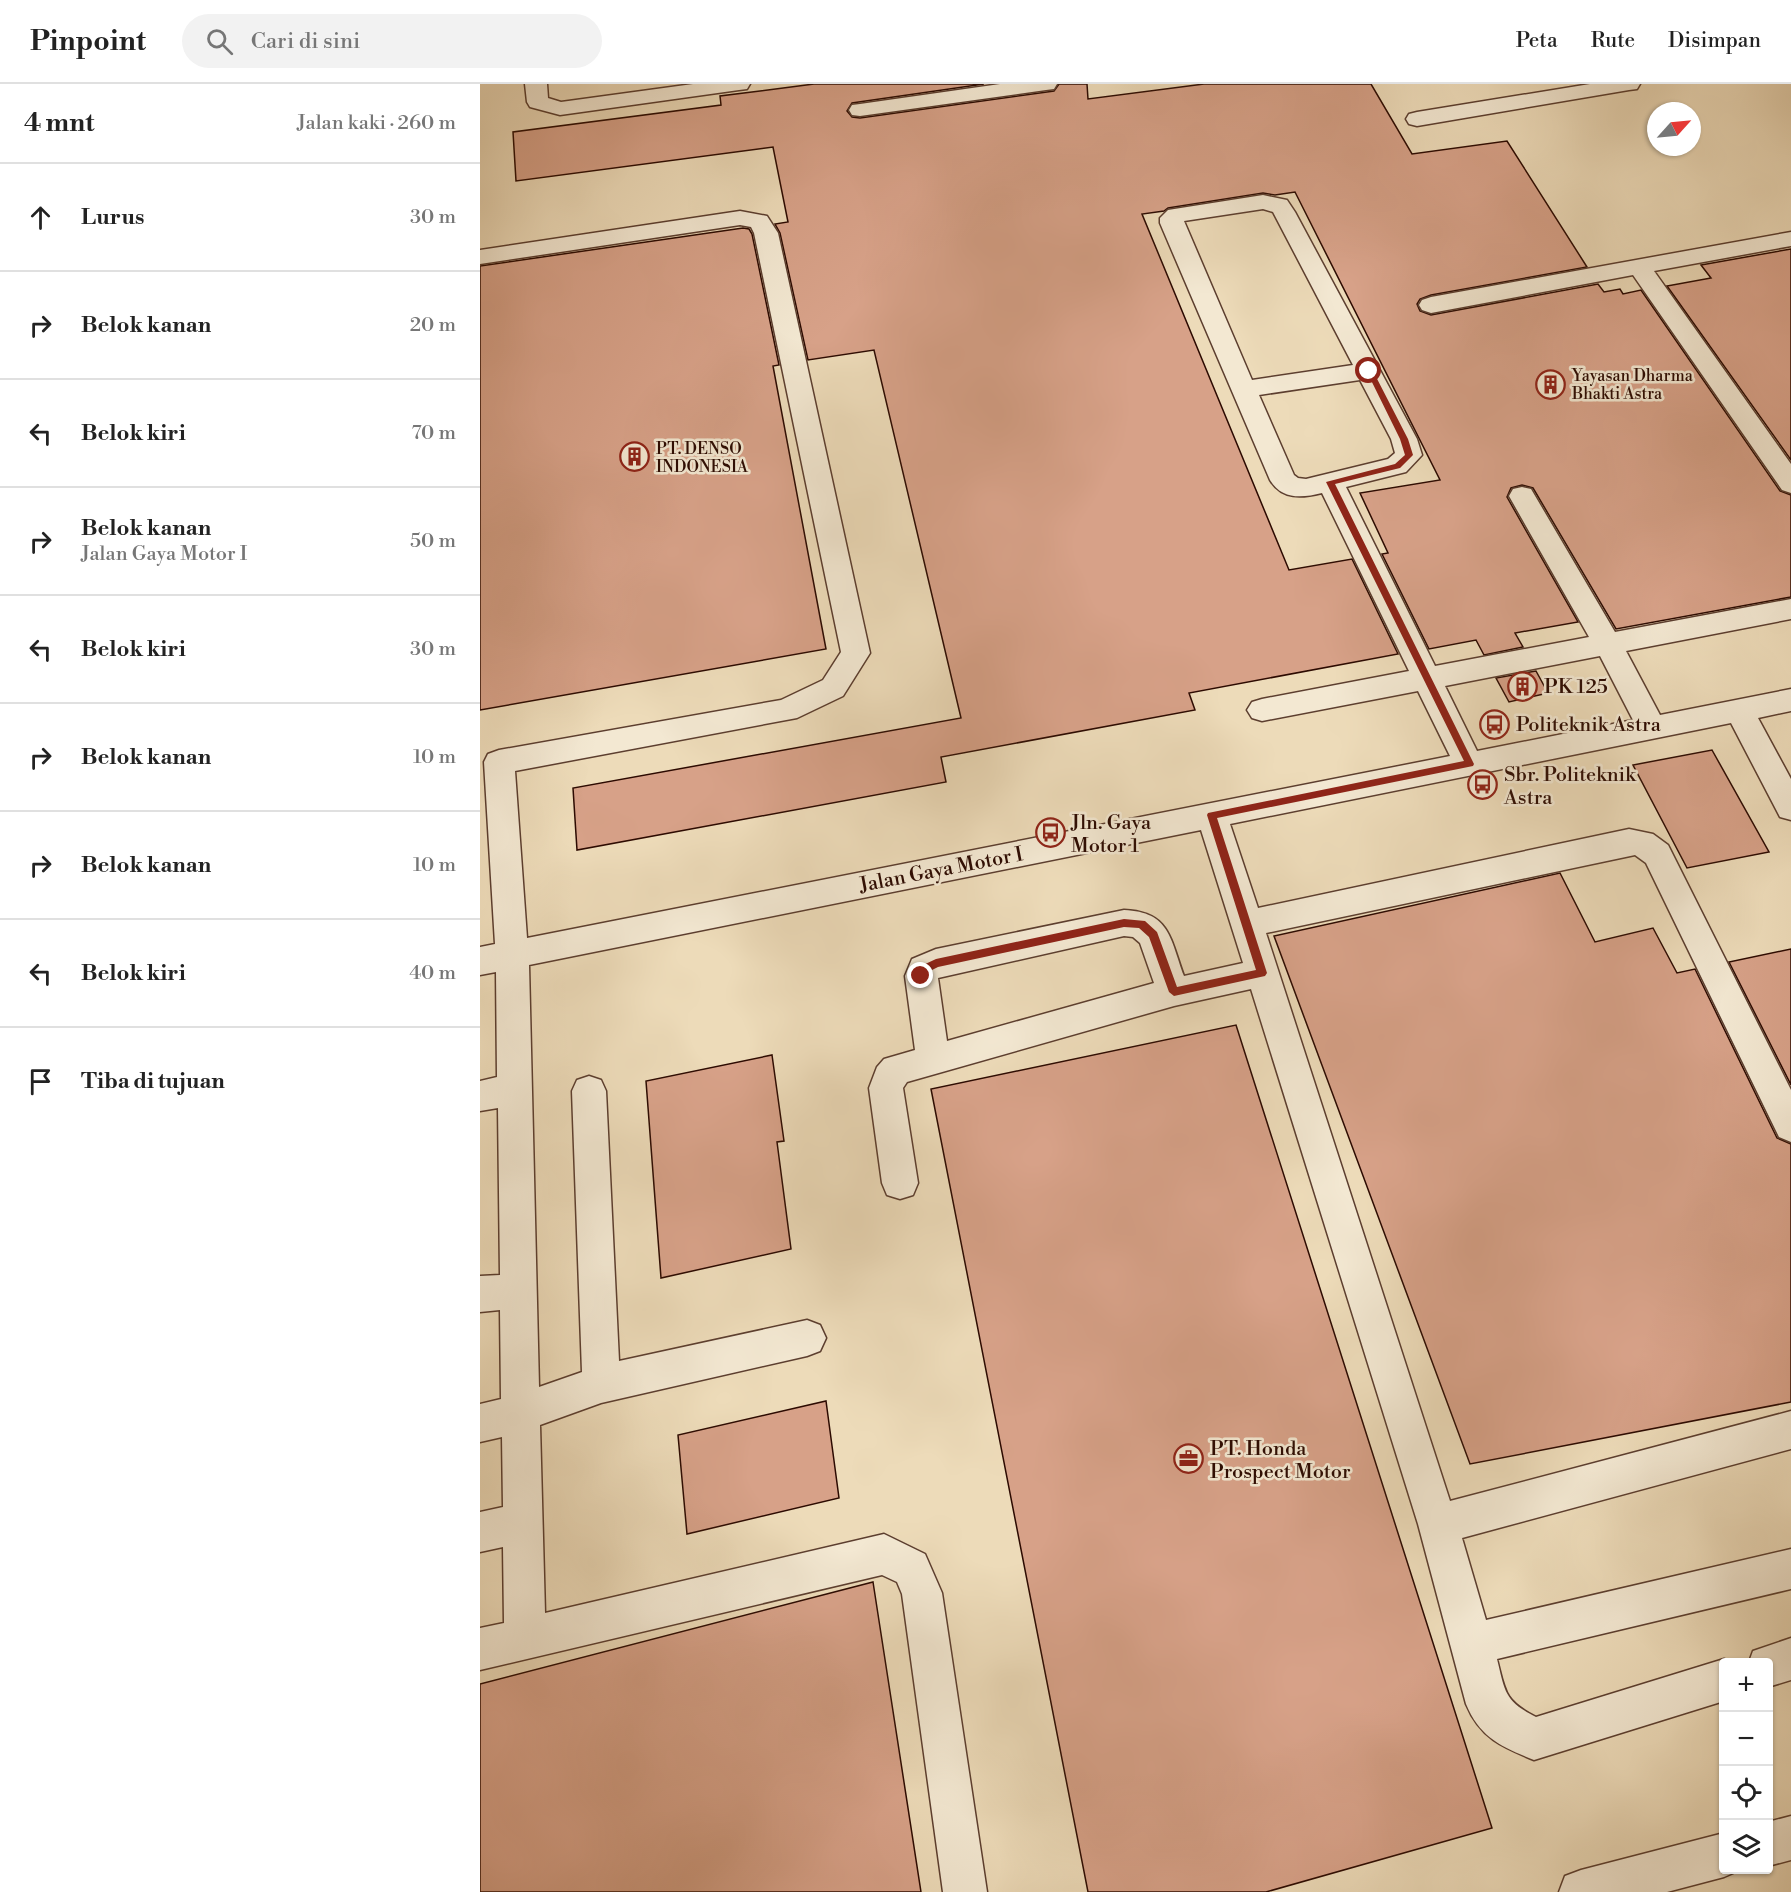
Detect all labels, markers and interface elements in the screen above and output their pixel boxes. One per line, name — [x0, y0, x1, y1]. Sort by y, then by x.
search box — [182, 14, 602, 68]
text: Pinpoint — [30, 24, 146, 59]
icon: search — [203, 25, 236, 58]
text: Cari di sini — [251, 28, 360, 55]
text: Peta — [1516, 28, 1558, 54]
text: Rute — [1591, 28, 1635, 54]
text: Disimpan — [1668, 28, 1761, 54]
north arrow — [1647, 102, 1701, 156]
text: 4 mnt — [24, 107, 94, 139]
text: Jalan kaki · 260 m — [297, 111, 456, 136]
icon: ahead — [24, 201, 57, 234]
text: Lurus — [81, 204, 144, 231]
text: 30 m — [410, 205, 456, 230]
icon: right — [24, 309, 57, 342]
text: Belok kanan — [81, 312, 211, 339]
text: 20 m — [410, 313, 456, 338]
route start — [1355, 357, 1381, 383]
place label: Yayasan Dharma Bhakti Astra — [1571, 366, 1694, 404]
building icon: Yayasan Dharma Bhakti Astra — [1535, 368, 1567, 400]
icon: left — [24, 417, 57, 450]
text: Belok kiri — [81, 420, 186, 447]
text: 70 m — [412, 421, 456, 446]
place label: PT. DENSO INDONESIA — [656, 439, 749, 477]
building icon: PT. DENSO INDONESIA — [619, 441, 651, 473]
text: Belok kanan — [81, 515, 211, 542]
icon: right — [24, 525, 57, 558]
text: 50 m — [410, 529, 456, 554]
text: Jalan Gaya Motor I — [81, 542, 247, 567]
icon: left — [24, 633, 57, 666]
text: Belok kiri — [81, 636, 186, 663]
text: 30 m — [410, 637, 456, 662]
building icon: PK 125 — [1507, 670, 1539, 702]
place label: PK 125 — [1544, 675, 1608, 700]
bus stop icon: Politeknik Astra — [1479, 708, 1511, 740]
place label: Politeknik Astra — [1516, 713, 1662, 738]
icon: right — [24, 741, 57, 774]
text: Belok kanan — [81, 744, 211, 771]
text: 10 m — [413, 745, 456, 770]
place label: Sbr. Politeknik Astra — [1503, 763, 1637, 811]
bus stop icon: Sbr. Politeknik Astra — [1467, 769, 1499, 801]
place label: Jln. Gaya Motor 1 — [1070, 811, 1152, 859]
bus stop icon: Jln. Gaya Motor 1 — [1034, 817, 1066, 849]
street label: Jalan Gaya Motor I — [856, 842, 1026, 899]
icon: right — [24, 849, 57, 882]
text: Belok kanan — [81, 852, 211, 879]
text: 10 m — [413, 853, 456, 878]
icon: left — [24, 957, 57, 990]
text: Belok kiri — [81, 960, 186, 987]
text: 40 m — [409, 961, 456, 986]
route end — [907, 962, 933, 988]
icon: arrive — [24, 1065, 57, 1098]
text: Tiba di tujuan — [81, 1068, 225, 1095]
place label: PT. Honda Prospect Motor — [1210, 1437, 1351, 1485]
office icon: PT. Honda Prospect Motor — [1173, 1443, 1205, 1475]
map controls — [1719, 1658, 1773, 1874]
button: + — [1719, 1658, 1773, 1712]
button: − — [1719, 1712, 1773, 1766]
button: locate — [1719, 1766, 1773, 1820]
button: layers — [1719, 1820, 1773, 1874]

